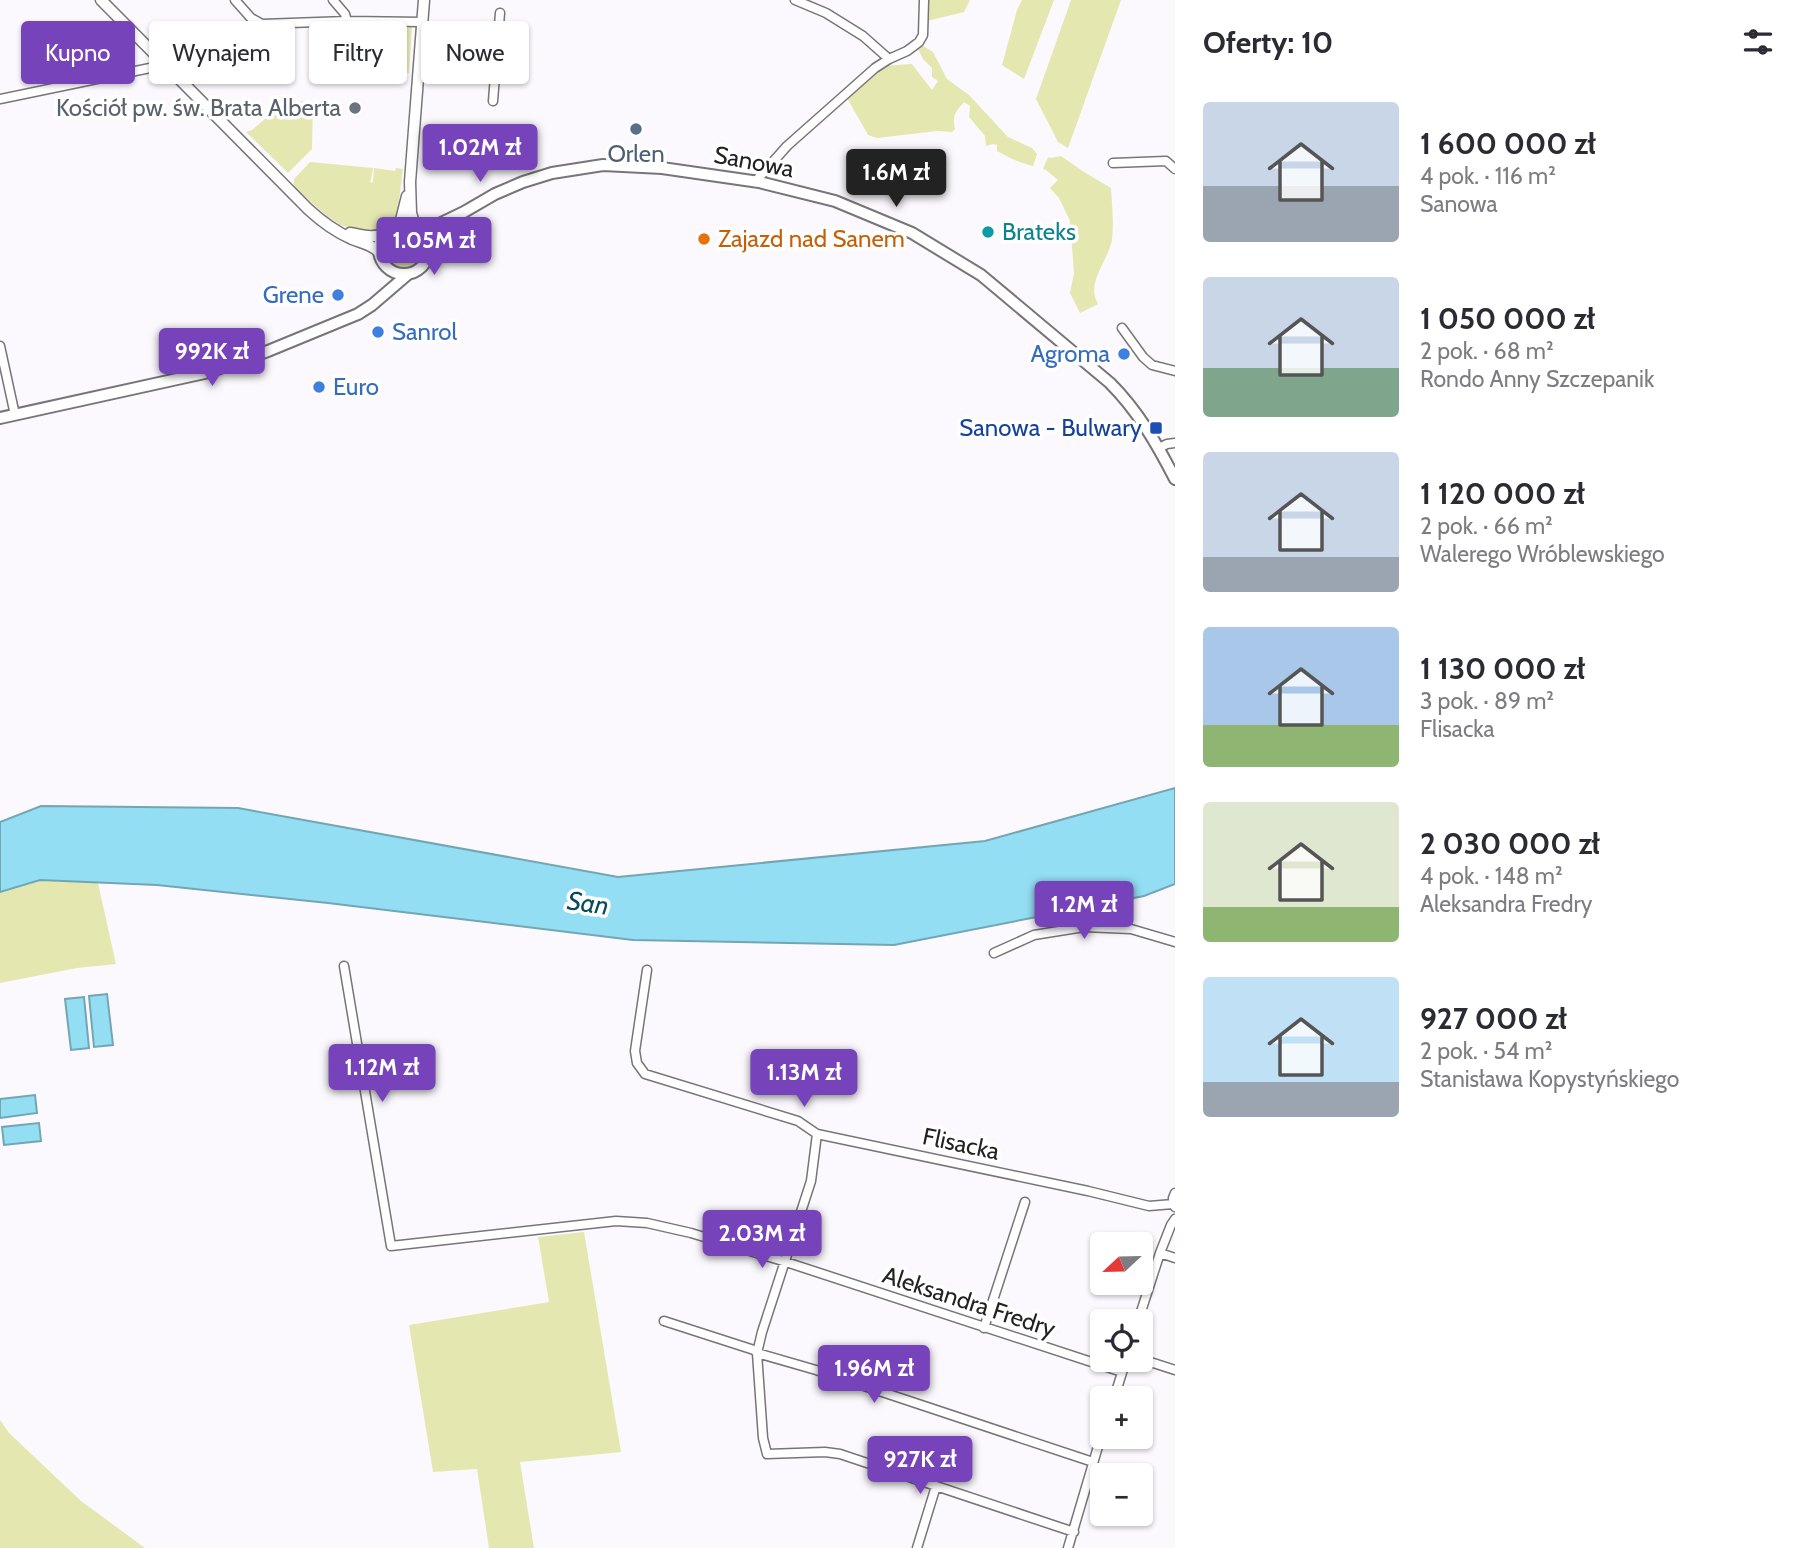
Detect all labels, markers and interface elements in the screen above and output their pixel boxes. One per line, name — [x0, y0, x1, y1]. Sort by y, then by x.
chip: Kupno — [21, 21, 135, 84]
chip: Wynajem — [149, 21, 295, 84]
chip: Filtry — [309, 21, 407, 84]
chip: Nowe — [421, 21, 529, 84]
icon: filters — [1739, 23, 1777, 61]
text: Oferty: 10 — [1203, 24, 1333, 61]
place label: Kościół pw. św. Brata Alberta — [56, 93, 341, 122]
marker: Kościół pw. św. Brata Alberta — [347, 100, 363, 116]
marker: Orlen — [628, 121, 644, 137]
pin: 1.02M zł — [408, 124, 552, 184]
text: 1 600 000 zł — [1420, 125, 1596, 162]
icon: home — [1259, 130, 1343, 214]
text: 1.02M zł — [439, 133, 521, 161]
place label: Orlen — [607, 139, 665, 168]
street label: Sanowa — [712, 140, 797, 184]
pin: 1.6M zł — [831, 150, 961, 209]
text: 1.6M zł — [862, 158, 930, 186]
text: 4 pok. · 116 m² — [1420, 162, 1556, 190]
text: Sanowa — [1420, 190, 1498, 218]
place label: Brateks — [1002, 217, 1076, 246]
pin: 1.05M zł — [362, 218, 506, 277]
place label: Zajazd nad Sanem — [718, 224, 905, 253]
marker: Brateks — [980, 224, 996, 240]
text: 1.05M zł — [392, 226, 476, 254]
marker: Zajazd nad Sanem — [696, 231, 712, 247]
place label: Grene — [263, 280, 324, 309]
marker: Grene — [330, 287, 346, 303]
text: 1 050 000 zł — [1420, 300, 1595, 337]
icon: home — [1259, 305, 1343, 389]
place label: Sanrol — [392, 317, 457, 346]
marker: Sanrol — [370, 324, 386, 340]
pin: 992K zł — [147, 328, 277, 388]
text: 992K zł — [175, 337, 249, 365]
text: 2 pok. · 68 m² — [1420, 337, 1554, 365]
place label: Agroma — [1030, 339, 1110, 368]
marker: Agroma — [1116, 346, 1132, 362]
text: Rondo Anny Szczepanik — [1420, 365, 1654, 393]
place label: Euro — [333, 372, 379, 401]
marker: Euro — [311, 379, 327, 395]
place label: Sanowa - Bulwary — [959, 413, 1142, 442]
marker: Sanowa - Bulwary — [1148, 420, 1164, 436]
text: 1 120 000 zł — [1420, 475, 1585, 512]
icon: home — [1259, 480, 1343, 564]
text: 2 pok. · 66 m² — [1420, 512, 1553, 540]
text: Walerego Wróblewskiego — [1420, 540, 1665, 568]
text: 1 130 000 zł — [1420, 650, 1585, 687]
icon: home — [1259, 655, 1343, 739]
text: 3 pok. · 89 m² — [1420, 687, 1554, 715]
text: Flisacka — [1420, 715, 1495, 743]
text: 2 030 000 zł — [1420, 825, 1600, 862]
icon: home — [1259, 830, 1343, 914]
text: 4 pok. · 148 m² — [1420, 862, 1563, 890]
pin: 1.2M zł — [1019, 881, 1149, 941]
water label: San — [565, 884, 611, 922]
text: 1.2M zł — [1051, 890, 1117, 918]
text: Aleksandra Fredry — [1420, 890, 1592, 918]
text: 927 000 zł — [1420, 1000, 1567, 1037]
icon: home — [1259, 1005, 1343, 1089]
text: 2 pok. · 54 m² — [1420, 1037, 1552, 1065]
pin: 1.12M zł — [310, 1044, 454, 1104]
pin: 1.13M zł — [732, 1050, 876, 1109]
text: 1.12M zł — [345, 1053, 419, 1081]
text: 1.13M zł — [766, 1058, 842, 1086]
text: Stanisława Kopystyńskiego — [1420, 1065, 1679, 1093]
street label: Flisacka — [920, 1121, 1003, 1166]
pin: 2.03M zł — [690, 1210, 834, 1270]
text: 2.03M zł — [719, 1219, 805, 1247]
north arrow — [1090, 1232, 1153, 1295]
map controls — [1090, 1232, 1153, 1526]
street label: Aleksandra Fredry — [879, 1260, 1059, 1343]
button: locate — [1090, 1309, 1153, 1372]
pin: 1.96M zł — [802, 1346, 946, 1405]
text: 1.96M zł — [834, 1354, 914, 1382]
button: + — [1090, 1386, 1153, 1449]
pin: 927K zł — [855, 1436, 985, 1496]
text: 927K zł — [883, 1445, 957, 1473]
button: − — [1090, 1463, 1153, 1526]

